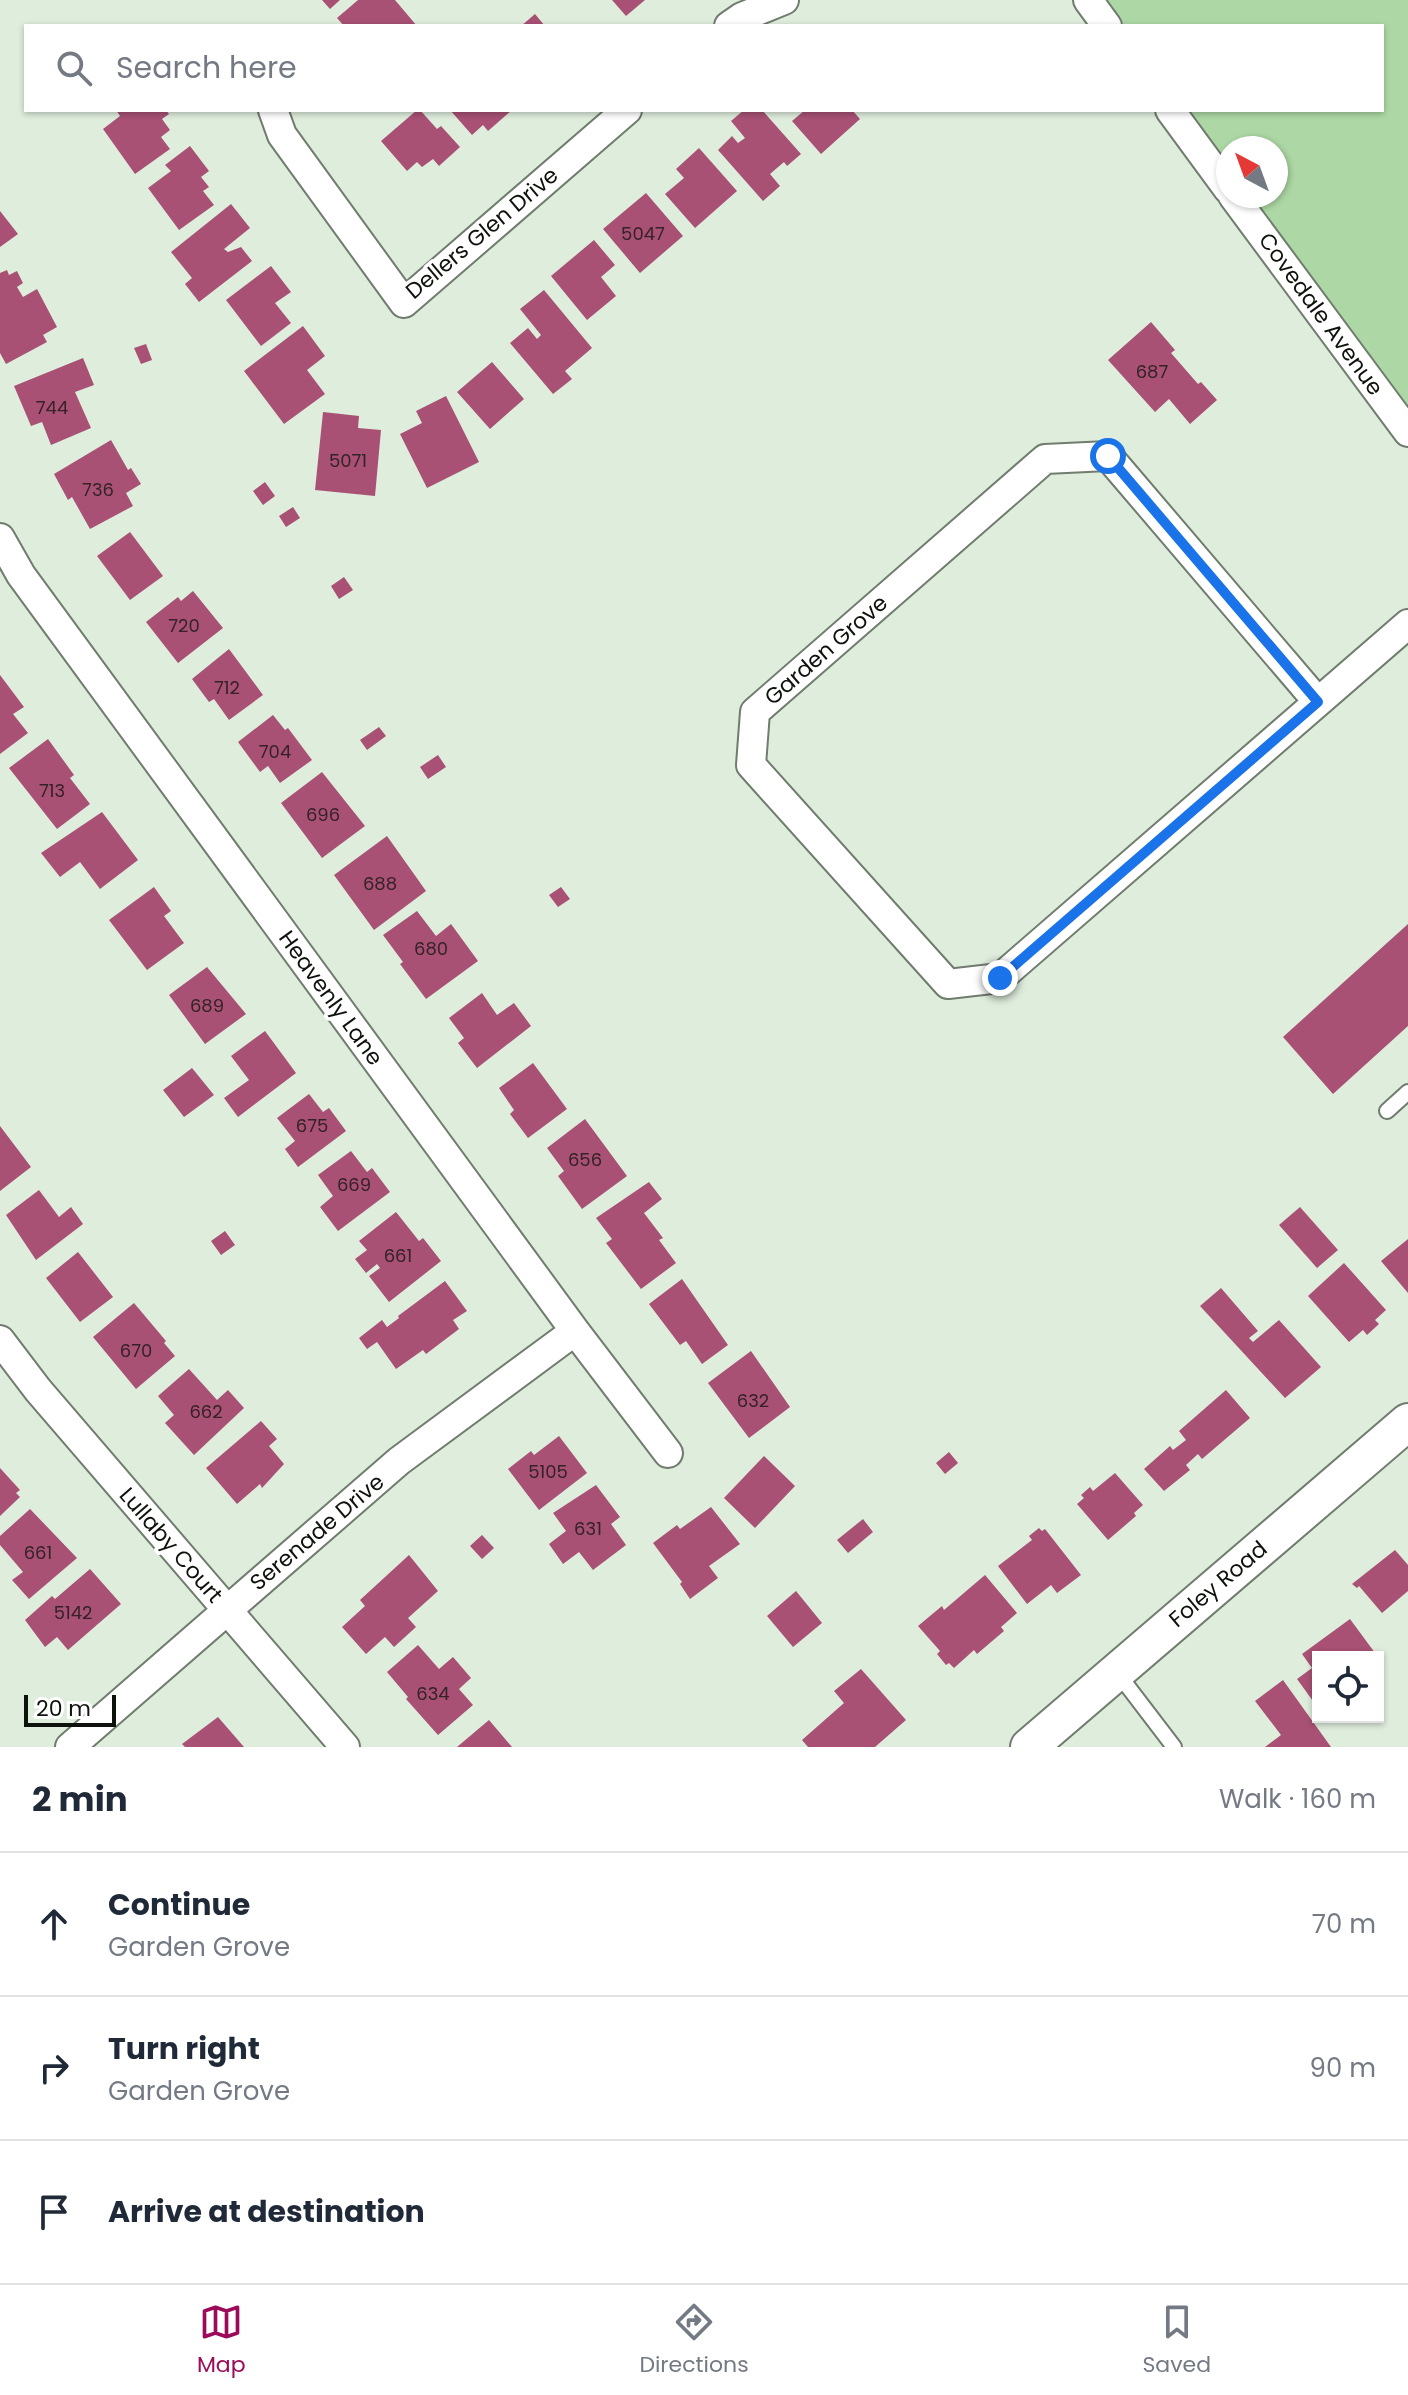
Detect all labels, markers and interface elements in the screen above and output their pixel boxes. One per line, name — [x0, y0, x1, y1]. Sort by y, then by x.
search box — [24, 24, 1384, 112]
icon: search — [52, 46, 96, 90]
text: Search here — [116, 46, 297, 89]
north arrow — [1216, 136, 1288, 208]
street label: Dellers Glen Drive — [399, 160, 565, 306]
house number: 5047 — [621, 221, 665, 246]
street label: Covedale Avenue — [1251, 226, 1391, 402]
house number: 687 — [1136, 359, 1168, 384]
house number: 744 — [36, 395, 68, 420]
route start — [1090, 438, 1126, 474]
house number: 5071 — [329, 448, 367, 473]
house number: 736 — [82, 477, 114, 502]
street label: Garden Grove — [758, 588, 894, 712]
house number: 720 — [168, 613, 200, 638]
house number: 712 — [214, 675, 240, 700]
house number: 704 — [259, 739, 291, 764]
house number: 713 — [39, 778, 65, 803]
house number: 696 — [306, 802, 340, 827]
house number: 688 — [363, 871, 397, 896]
street label: Heavenly Lane — [272, 924, 390, 1072]
house number: 680 — [414, 936, 448, 961]
route end — [982, 960, 1018, 996]
house number: 689 — [190, 993, 224, 1018]
house number: 675 — [296, 1113, 328, 1138]
house number: 656 — [568, 1147, 602, 1172]
house number: 669 — [337, 1172, 371, 1197]
house number: 661 — [384, 1243, 412, 1268]
house number: 670 — [120, 1338, 152, 1363]
house number: 632 — [737, 1388, 769, 1413]
house number: 662 — [189, 1399, 223, 1424]
house number: 5105 — [528, 1459, 568, 1484]
street label: Serenade Drive — [243, 1466, 391, 1598]
street label: Lullaby Court — [112, 1481, 230, 1609]
house number: 631 — [574, 1516, 602, 1541]
street label: Foley Road — [1162, 1534, 1274, 1634]
house number: 661 — [24, 1540, 52, 1565]
house number: 5142 — [54, 1600, 92, 1625]
map controls — [1312, 1651, 1384, 1723]
button: locate — [1312, 1651, 1384, 1723]
house number: 634 — [416, 1681, 450, 1706]
scale bar — [24, 1691, 116, 1727]
text: 20 m — [36, 1693, 91, 1724]
text: 2 min — [32, 1775, 128, 1823]
text: Walk · 160 m — [1219, 1781, 1376, 1817]
text: Continue — [108, 1883, 250, 1926]
icon: ahead — [32, 1902, 76, 1946]
text: 70 m — [1312, 1906, 1376, 1942]
text: Garden Grove — [108, 1929, 290, 1965]
text: Turn right — [108, 2027, 260, 2070]
icon: right — [32, 2046, 76, 2090]
text: 90 m — [1310, 2050, 1376, 2086]
text: Garden Grove — [108, 2073, 290, 2109]
icon: arrive — [32, 2190, 76, 2234]
text: Arrive at destination — [108, 2190, 425, 2233]
tab: Map — [197, 2300, 246, 2381]
tab: Directions — [639, 2300, 749, 2381]
tab: Saved — [1142, 2300, 1211, 2381]

